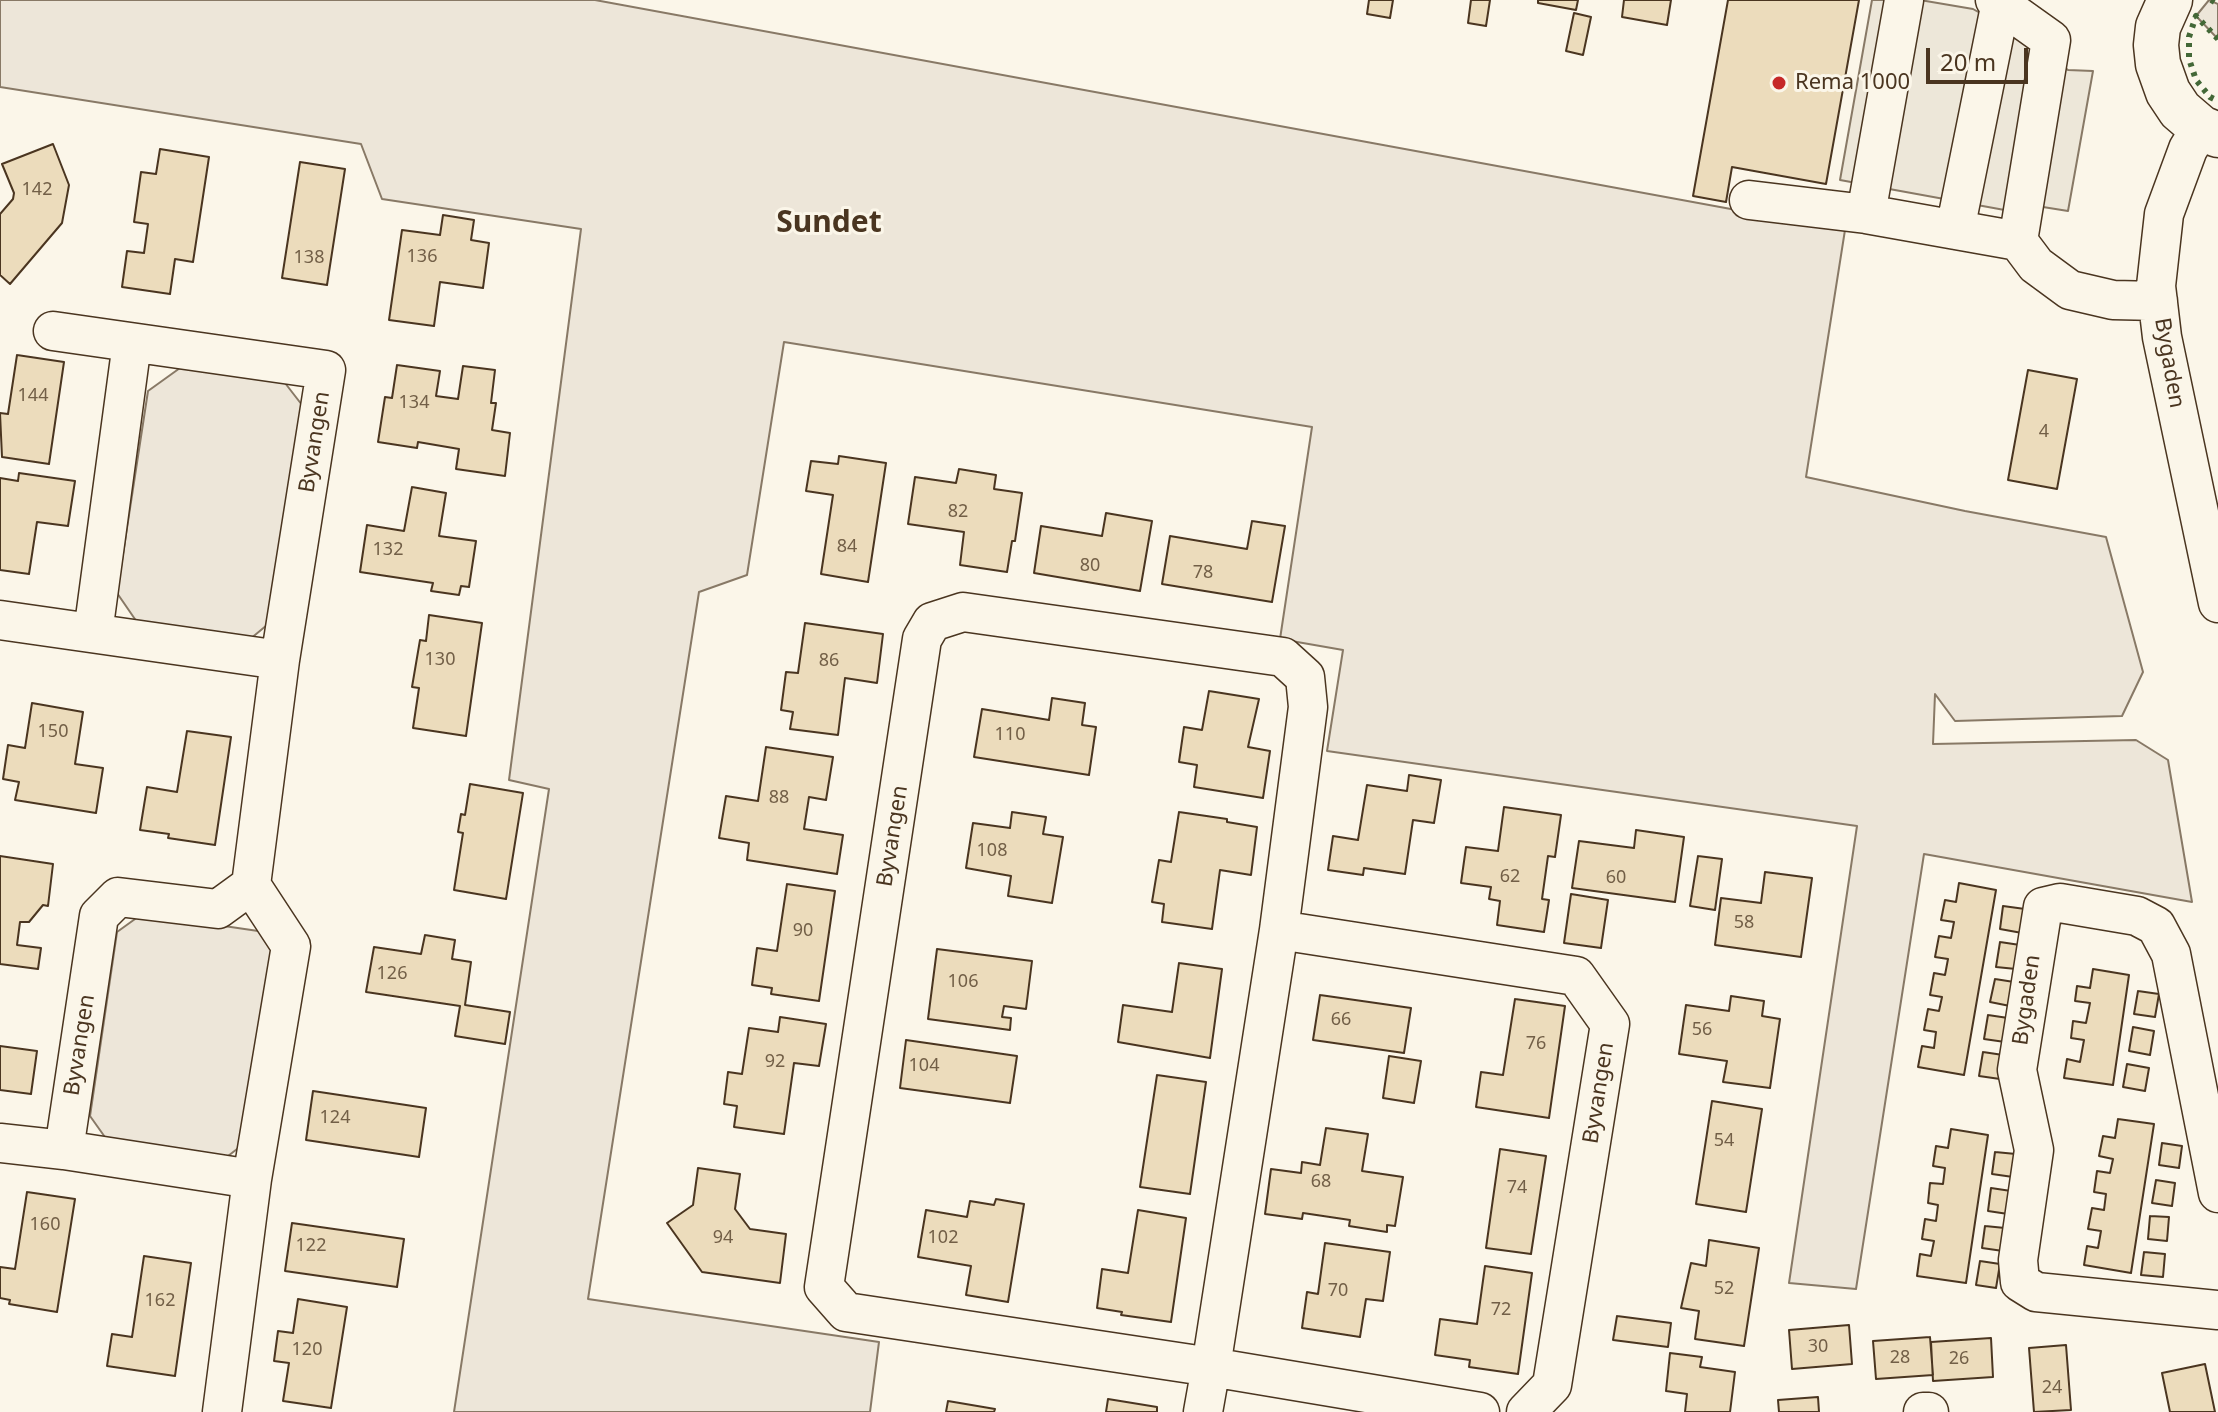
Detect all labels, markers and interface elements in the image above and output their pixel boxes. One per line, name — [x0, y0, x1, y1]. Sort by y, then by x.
scale bar — [1930, 32, 2032, 82]
text: 20 m — [1940, 45, 1996, 78]
place label: Rema 1000 — [1795, 70, 1910, 96]
marker: Rema 1000 — [1770, 74, 1788, 92]
house number: 142 — [22, 179, 52, 201]
district label: Sundet — [776, 205, 882, 241]
house number: 136 — [407, 246, 437, 268]
house number: 138 — [294, 247, 324, 269]
street label: Bygaden — [2148, 316, 2190, 410]
house number: 144 — [18, 385, 48, 407]
street label: Byvangen — [294, 389, 336, 495]
house number: 134 — [399, 392, 429, 414]
house number: 4 — [2039, 421, 2049, 443]
house number: 82 — [948, 501, 968, 523]
house number: 84 — [837, 536, 857, 558]
house number: 132 — [373, 539, 403, 561]
house number: 80 — [1080, 555, 1100, 577]
house number: 78 — [1193, 562, 1213, 584]
house number: 130 — [425, 649, 455, 671]
house number: 86 — [819, 650, 839, 672]
house number: 150 — [38, 721, 68, 743]
house number: 110 — [995, 724, 1025, 746]
street label: Byvangen — [872, 783, 914, 889]
house number: 88 — [769, 787, 789, 809]
house number: 108 — [977, 840, 1007, 862]
house number: 62 — [1500, 866, 1520, 888]
house number: 60 — [1606, 867, 1626, 889]
house number: 58 — [1734, 912, 1754, 934]
house number: 90 — [793, 920, 813, 942]
street label: Bygaden — [2008, 953, 2046, 1047]
house number: 126 — [377, 963, 407, 985]
house number: 106 — [948, 971, 978, 993]
street label: Byvangen — [59, 992, 101, 1098]
house number: 66 — [1331, 1009, 1351, 1031]
house number: 56 — [1692, 1019, 1712, 1041]
house number: 76 — [1526, 1033, 1546, 1055]
street label: Byvangen — [1578, 1040, 1620, 1146]
house number: 92 — [765, 1051, 785, 1073]
house number: 104 — [909, 1055, 939, 1077]
house number: 124 — [320, 1107, 350, 1129]
house number: 54 — [1714, 1130, 1734, 1152]
house number: 68 — [1311, 1171, 1331, 1193]
house number: 74 — [1507, 1177, 1527, 1199]
house number: 160 — [30, 1214, 60, 1236]
house number: 94 — [713, 1227, 733, 1249]
house number: 102 — [928, 1227, 958, 1249]
house number: 122 — [296, 1235, 326, 1257]
house number: 52 — [1714, 1278, 1734, 1300]
house number: 70 — [1328, 1280, 1348, 1302]
house number: 162 — [145, 1290, 175, 1312]
house number: 72 — [1491, 1299, 1511, 1321]
house number: 30 — [1808, 1336, 1828, 1358]
house number: 120 — [292, 1339, 322, 1361]
house number: 28 — [1890, 1347, 1910, 1369]
house number: 26 — [1949, 1348, 1969, 1370]
house number: 24 — [2042, 1377, 2062, 1399]

